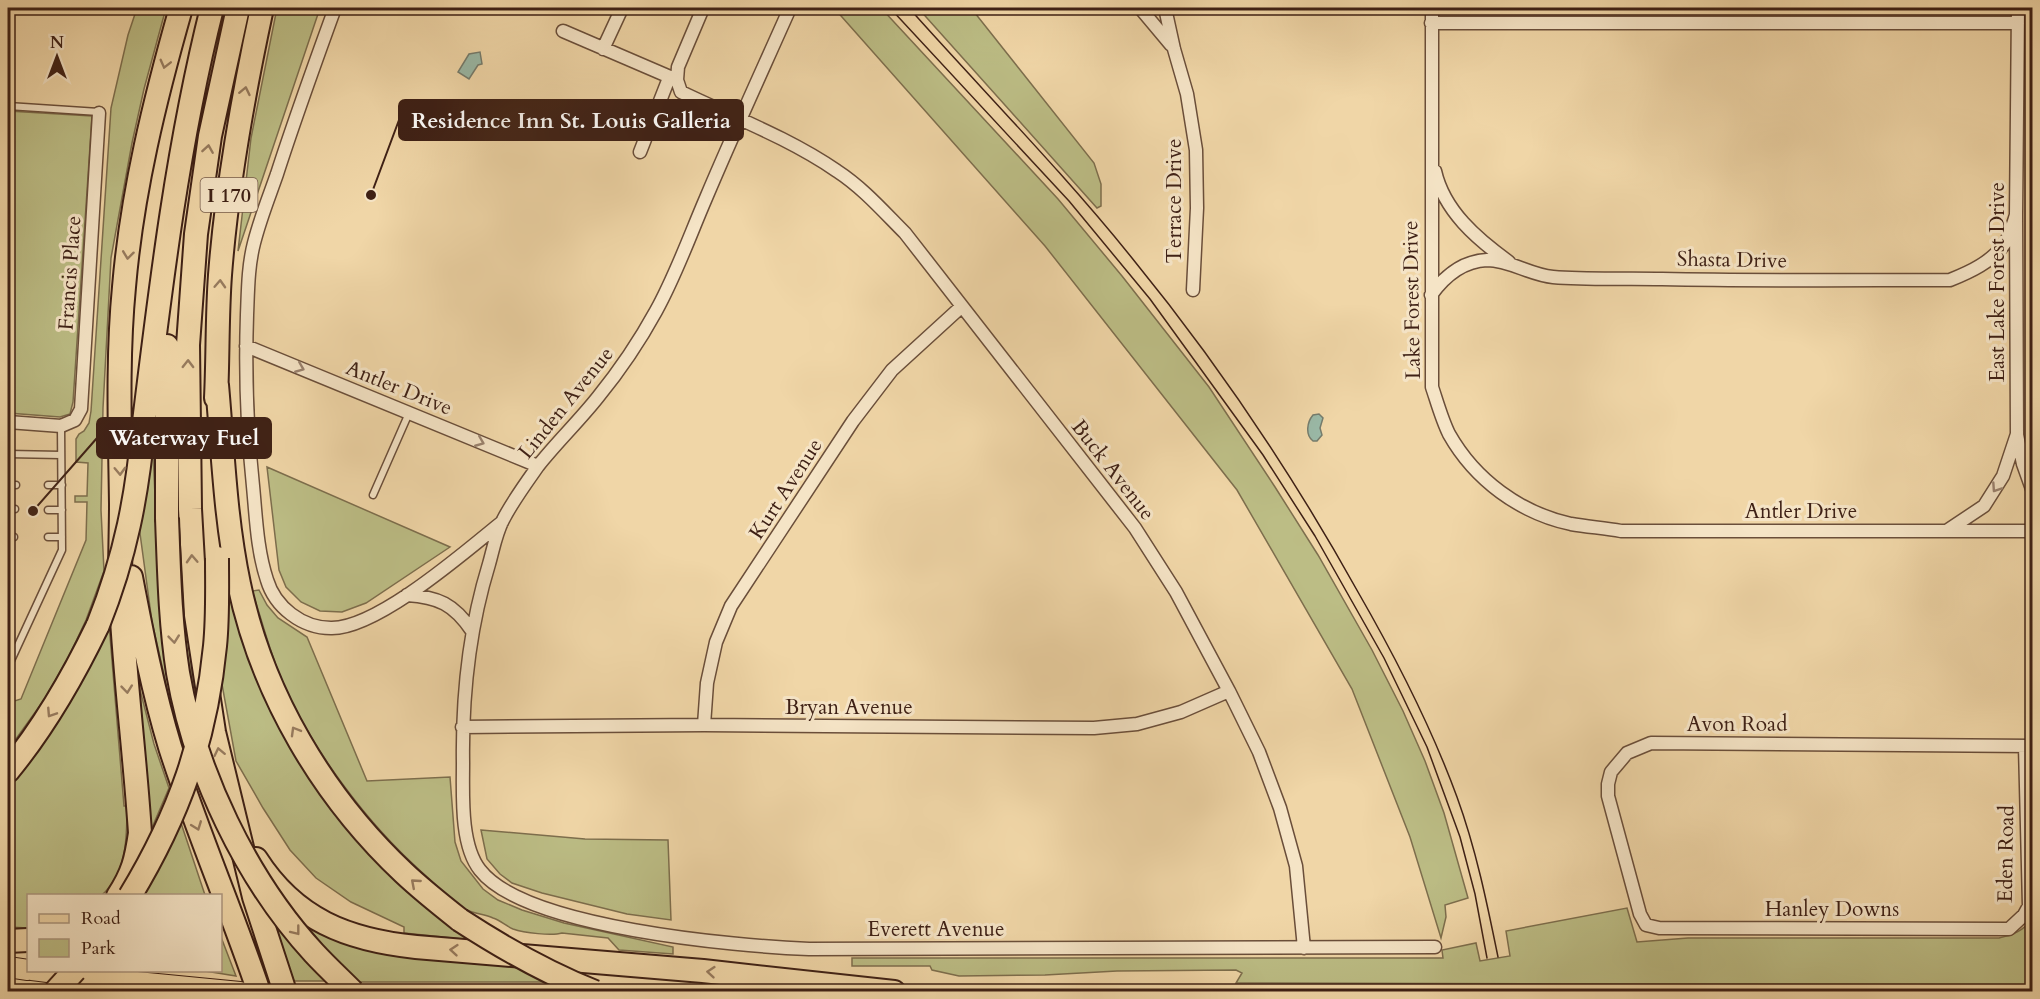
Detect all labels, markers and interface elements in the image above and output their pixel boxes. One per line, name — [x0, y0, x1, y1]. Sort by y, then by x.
north arrow — [27, 27, 87, 87]
text: N — [50, 32, 64, 54]
one-way arrow — [160, 59, 173, 69]
one-way arrow — [238, 86, 251, 96]
callout: Residence Inn St. Louis Galleria — [399, 100, 743, 140]
text: Residence Inn St. Louis Galleria — [411, 106, 731, 136]
street label: Terrace Drive — [1160, 139, 1189, 263]
one-way arrow — [201, 145, 213, 154]
road number: I 170 — [200, 178, 258, 212]
street label: East Lake Forest Drive — [1983, 182, 2012, 382]
street label: Francis Place — [52, 215, 88, 331]
street label: Lake Forest Drive — [1396, 220, 1428, 380]
street label: Shasta Drive — [1677, 245, 1787, 275]
one-way arrow — [122, 251, 134, 260]
one-way arrow — [213, 280, 226, 289]
street label: Linden Avenue — [512, 341, 620, 465]
street label: Antler Drive — [341, 353, 457, 423]
one-way arrow — [182, 360, 194, 369]
one-way arrow — [293, 361, 304, 373]
street label: Buck Avenue — [1065, 414, 1161, 526]
callout: Waterway Fuel — [97, 418, 271, 458]
text: Waterway Fuel — [108, 423, 260, 453]
street label: Kurt Avenue — [742, 433, 830, 545]
one-way arrow — [474, 435, 485, 447]
one-way arrow — [114, 466, 126, 475]
one-way arrow — [1992, 481, 2003, 492]
street label: Antler Drive — [1745, 497, 1857, 526]
one-way arrow — [186, 555, 199, 564]
one-way arrow — [167, 635, 180, 644]
one-way arrow — [120, 684, 133, 693]
street label: Bryan Avenue — [785, 693, 913, 722]
one-way arrow — [46, 707, 58, 717]
street label: Avon Road — [1687, 710, 1787, 739]
one-way arrow — [290, 727, 302, 737]
one-way arrow — [213, 747, 226, 757]
street label: Eden Road — [1991, 805, 2021, 903]
one-way arrow — [190, 820, 203, 831]
one-way arrow — [411, 879, 422, 890]
legend — [27, 894, 222, 972]
street label: Hanley Downs — [1765, 895, 1899, 924]
text: Road — [81, 906, 121, 931]
street label: Everett Avenue — [867, 915, 1005, 944]
one-way arrow — [289, 925, 300, 936]
text: Park — [81, 936, 116, 961]
one-way arrow — [449, 944, 458, 957]
one-way arrow — [706, 966, 715, 979]

